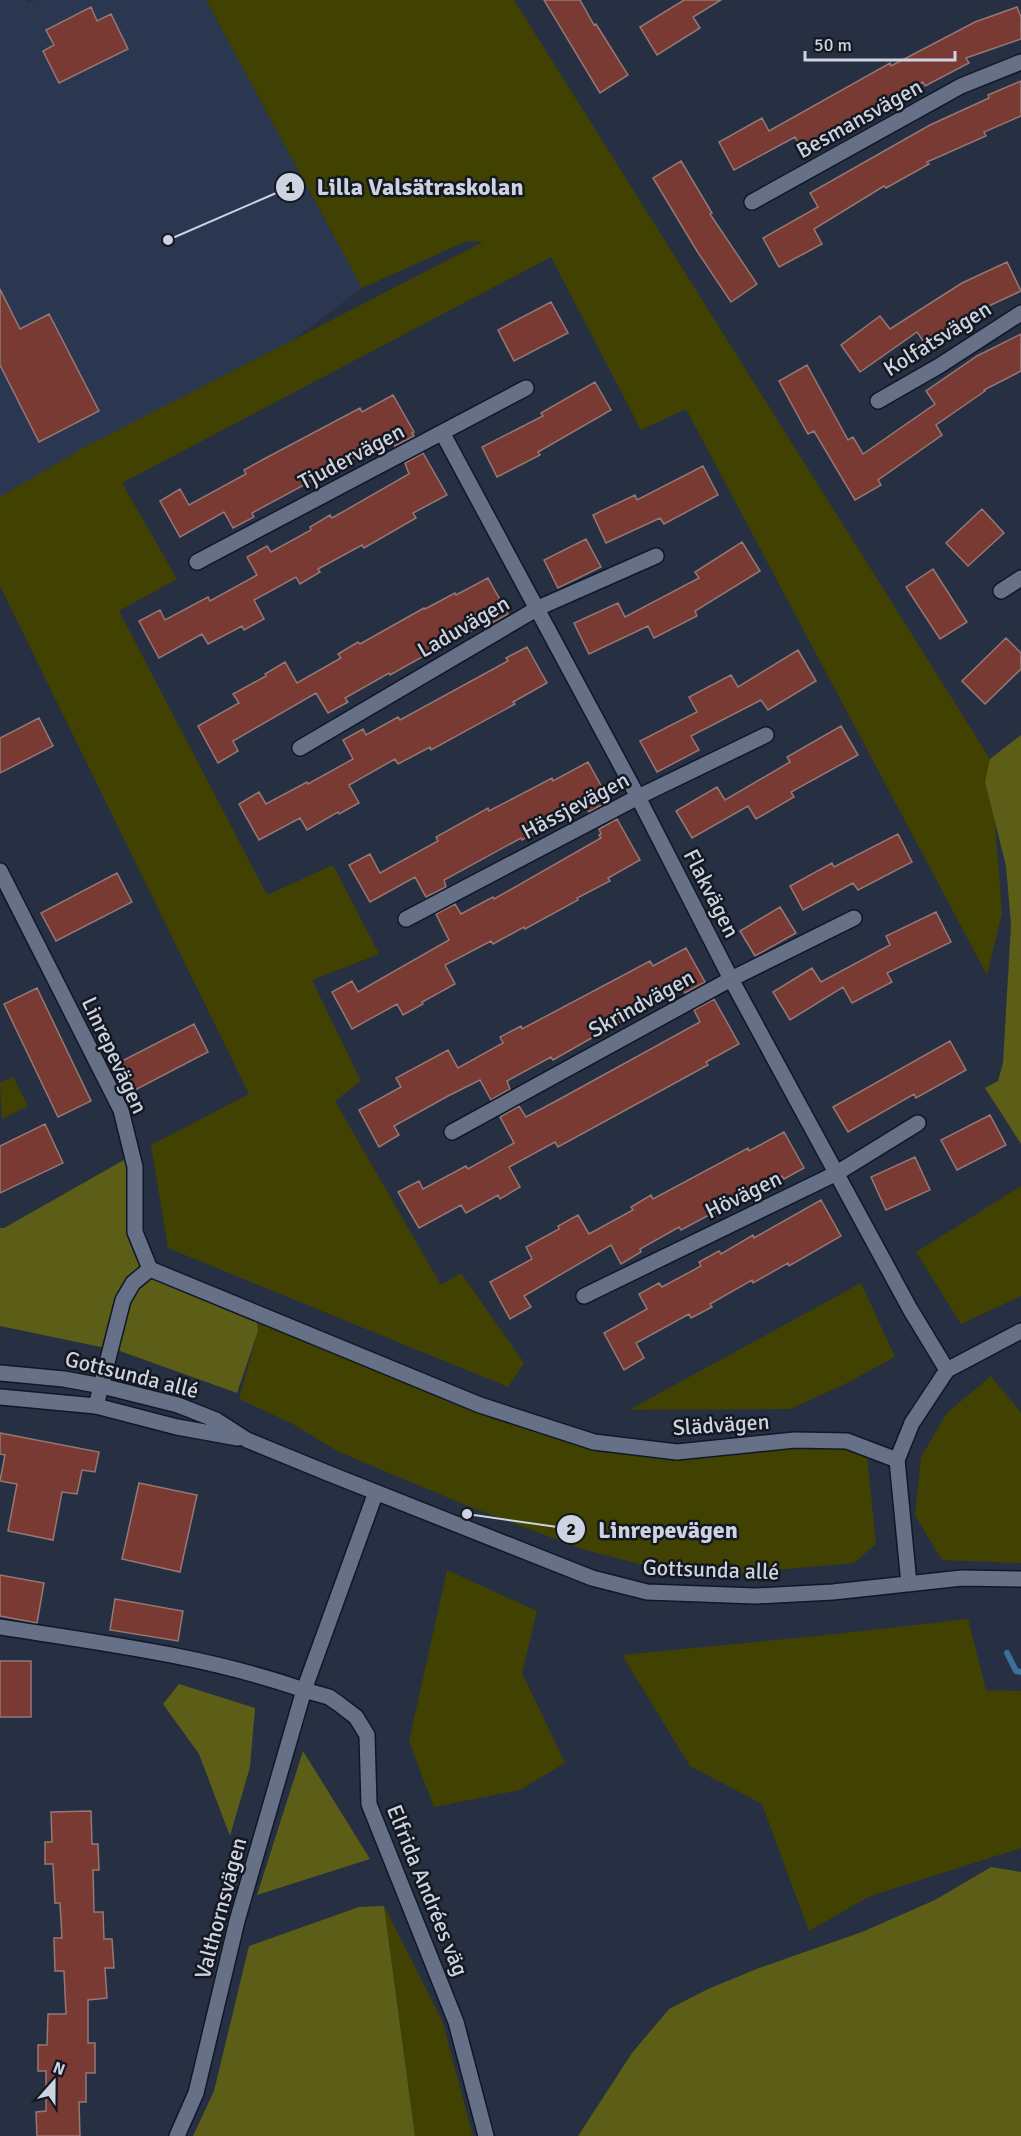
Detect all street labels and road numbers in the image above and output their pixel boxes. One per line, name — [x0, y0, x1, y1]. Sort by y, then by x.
street label: Besmansvägen — [792, 73, 927, 164]
street label: Kolfatsvägen — [878, 295, 996, 382]
street label: Tjudervägen — [294, 417, 409, 496]
street label: Laduvägen — [412, 589, 514, 664]
street label: Hässjevägen — [517, 766, 634, 845]
street label: Flakvägen — [678, 844, 745, 942]
street label: Skrindvägen — [584, 963, 699, 1044]
street label: Linrepevägen — [76, 992, 153, 1118]
street label: Hövägen — [701, 1164, 786, 1224]
street label: Gottsunda allé — [62, 1345, 201, 1404]
street label: Slädvägen — [672, 1408, 770, 1441]
street label: Gottsunda allé — [642, 1554, 780, 1585]
street label: Elfrida Andrées väg — [381, 1801, 474, 1980]
street label: Valthornsvägen — [189, 1834, 252, 1982]

